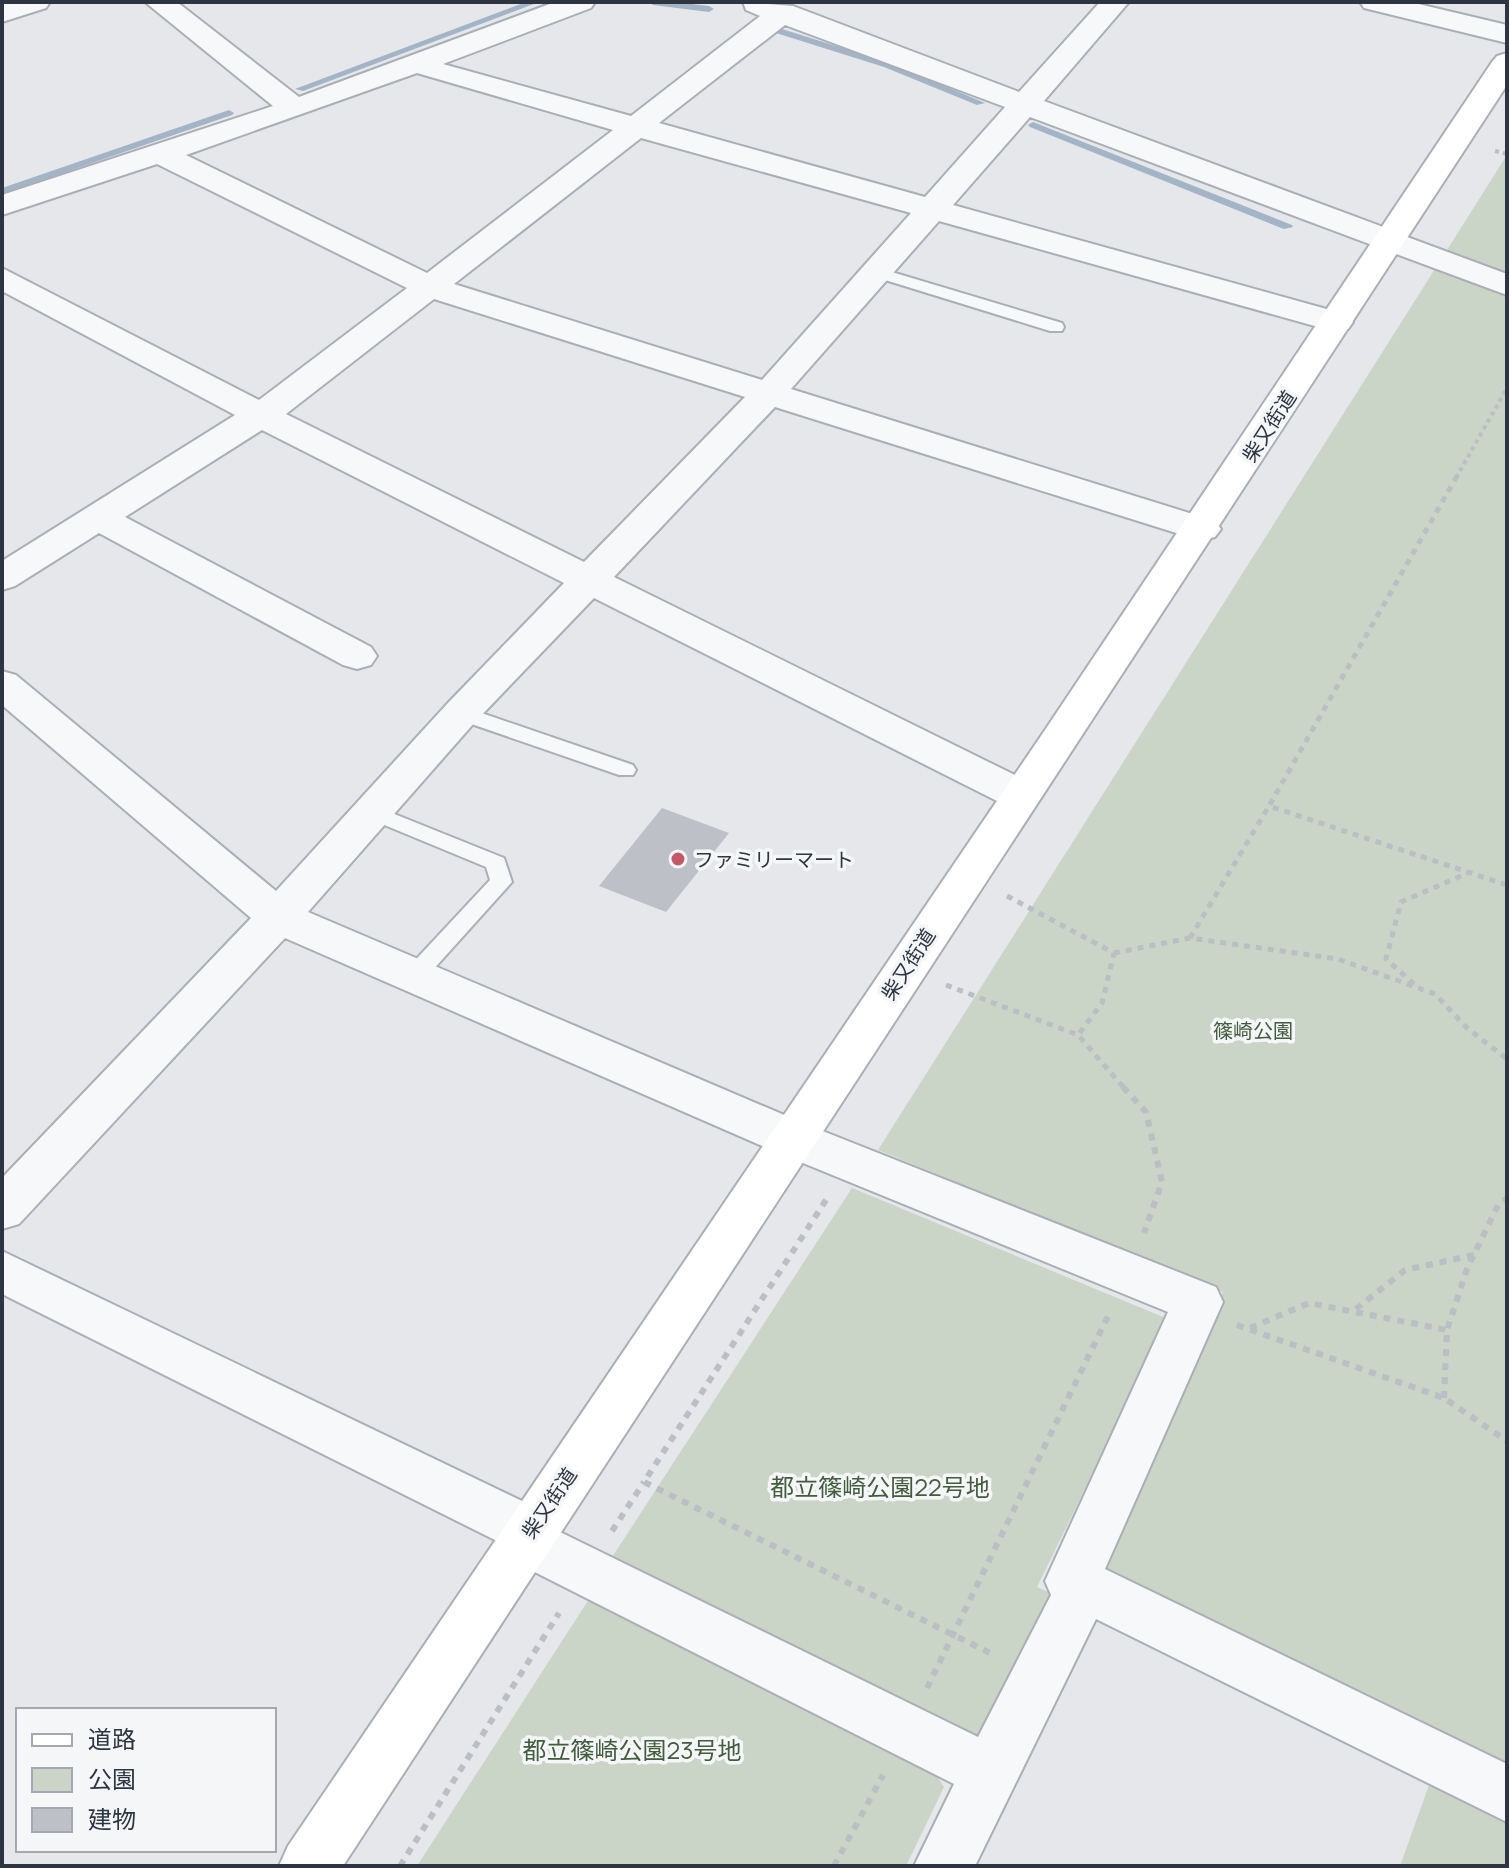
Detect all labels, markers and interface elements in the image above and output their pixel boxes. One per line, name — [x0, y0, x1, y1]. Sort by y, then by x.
street label: 柴又街道 — [1236, 385, 1302, 467]
place label: ファミリーマート — [694, 846, 854, 873]
marker: ファミリーマート — [669, 850, 687, 868]
street label: 柴又街道 — [875, 923, 941, 1005]
park label: 篠崎公園 — [1213, 1017, 1293, 1044]
street label: 柴又街道 — [515, 1462, 583, 1544]
park label: 都立篠崎公園22号地 — [770, 1470, 990, 1503]
legend — [16, 1708, 276, 1852]
text: 道路 — [88, 1722, 136, 1755]
park label: 都立篠崎公園23号地 — [523, 1733, 741, 1766]
text: 公園 — [88, 1762, 136, 1795]
text: 建物 — [88, 1802, 136, 1835]

